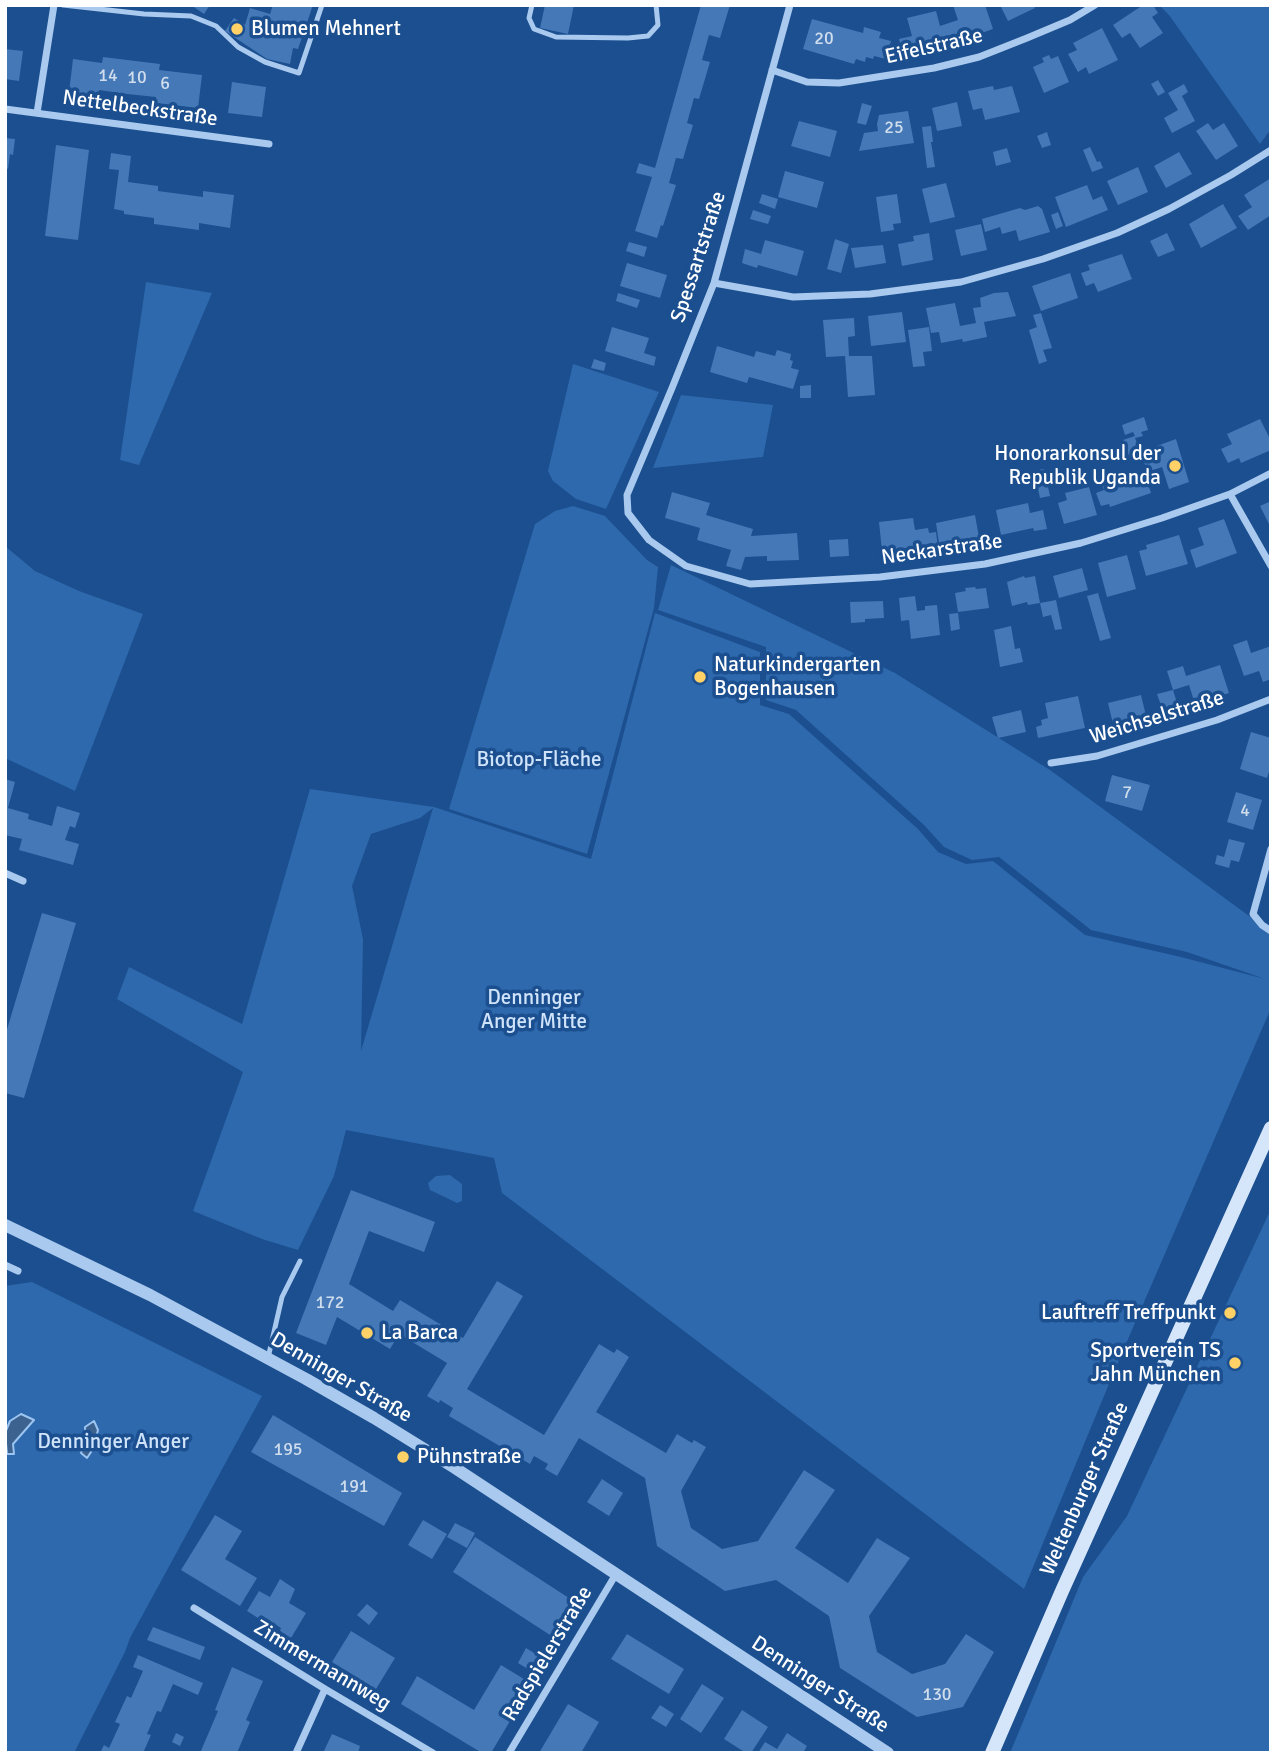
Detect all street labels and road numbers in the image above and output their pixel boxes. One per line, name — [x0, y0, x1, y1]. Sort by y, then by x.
street label: Eifelstraße — [883, 24, 985, 70]
street label: Nettelbeckstraße — [61, 86, 219, 132]
street label: Spessartstraße — [666, 188, 732, 326]
street label: Neckarstraße — [880, 529, 1004, 571]
street label: Weichselstraße — [1087, 686, 1227, 750]
street label: Denninger Straße — [266, 1327, 416, 1429]
street label: Weltenburger Straße — [1035, 1398, 1135, 1580]
street label: Radspielerstraße — [498, 1582, 598, 1726]
street label: Zimmermannweg — [249, 1615, 395, 1717]
street label: Denninger Straße — [746, 1631, 894, 1739]

